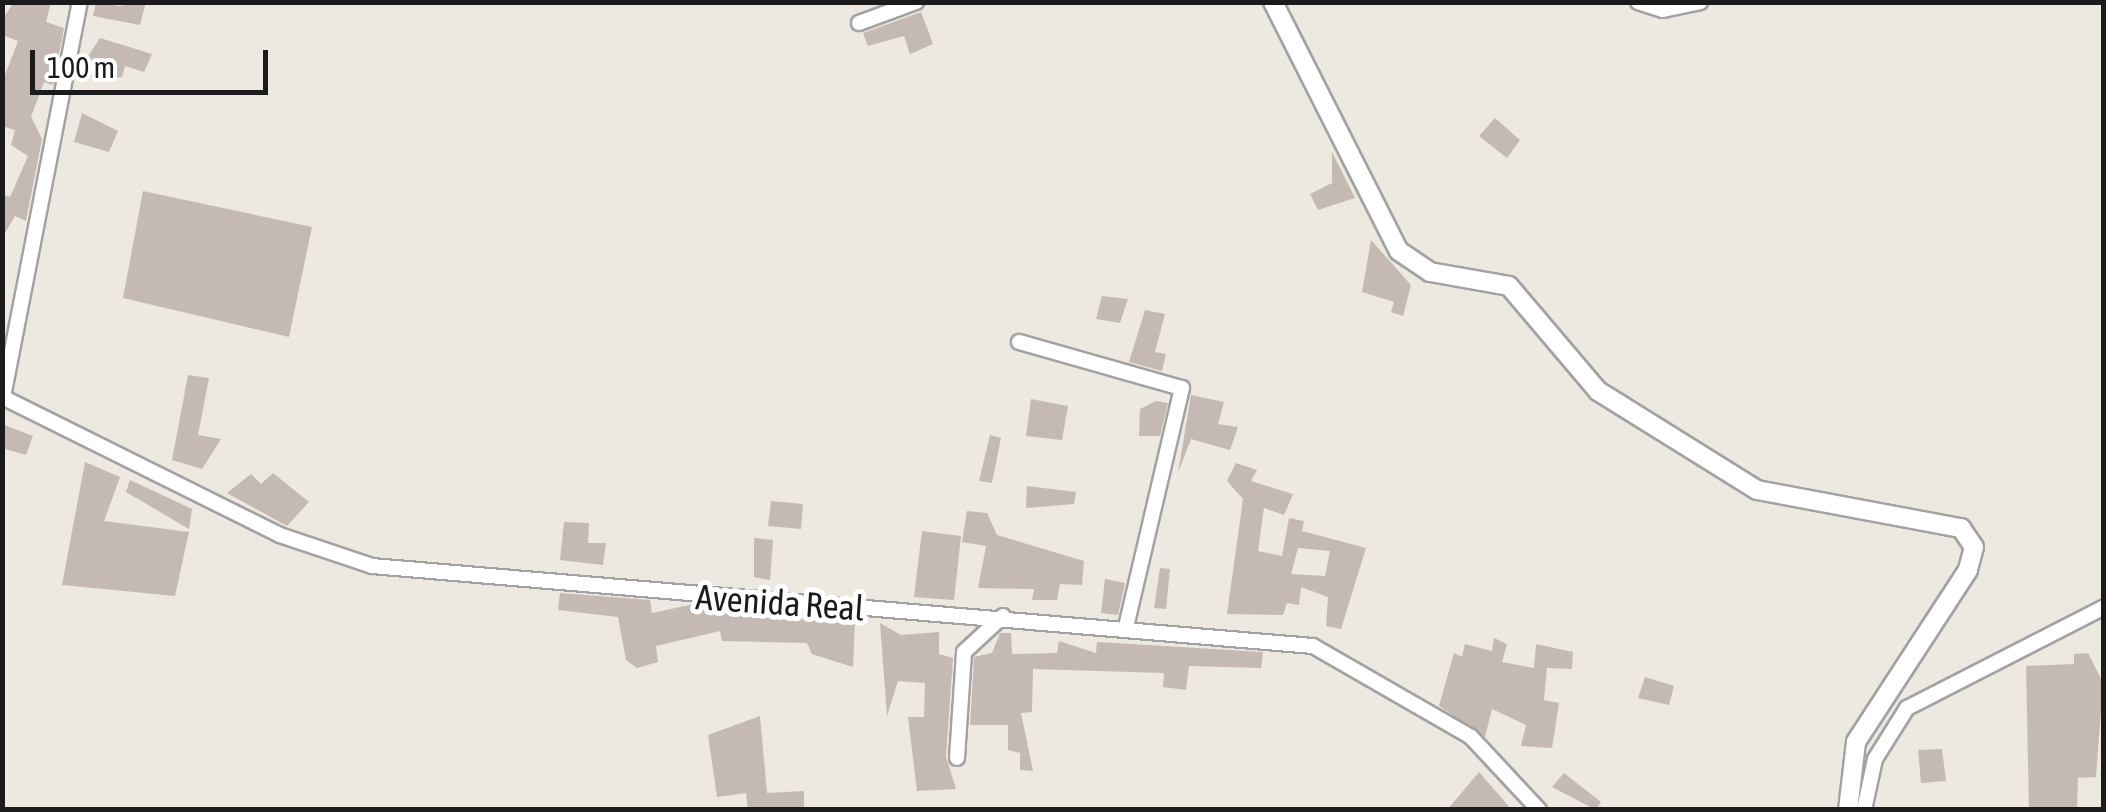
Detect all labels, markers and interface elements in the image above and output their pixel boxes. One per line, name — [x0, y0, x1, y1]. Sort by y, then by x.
scale bar — [35, 30, 272, 92]
text: 100 m — [47, 50, 115, 84]
street label: Avenida Real — [694, 575, 866, 629]

